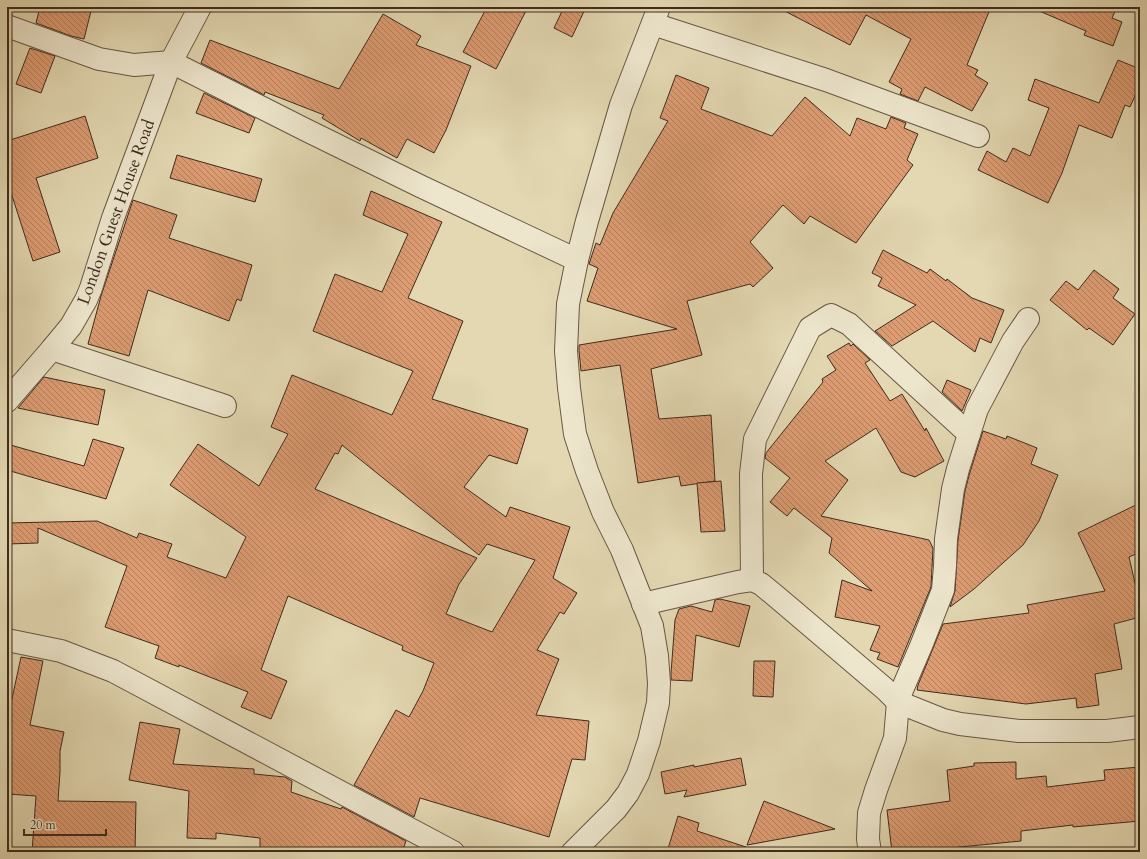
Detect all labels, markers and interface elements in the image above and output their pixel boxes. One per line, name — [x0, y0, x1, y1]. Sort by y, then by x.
street label: London Guest House Road — [72, 116, 160, 308]
scale bar — [24, 811, 106, 837]
text: 20 m — [30, 817, 57, 833]

